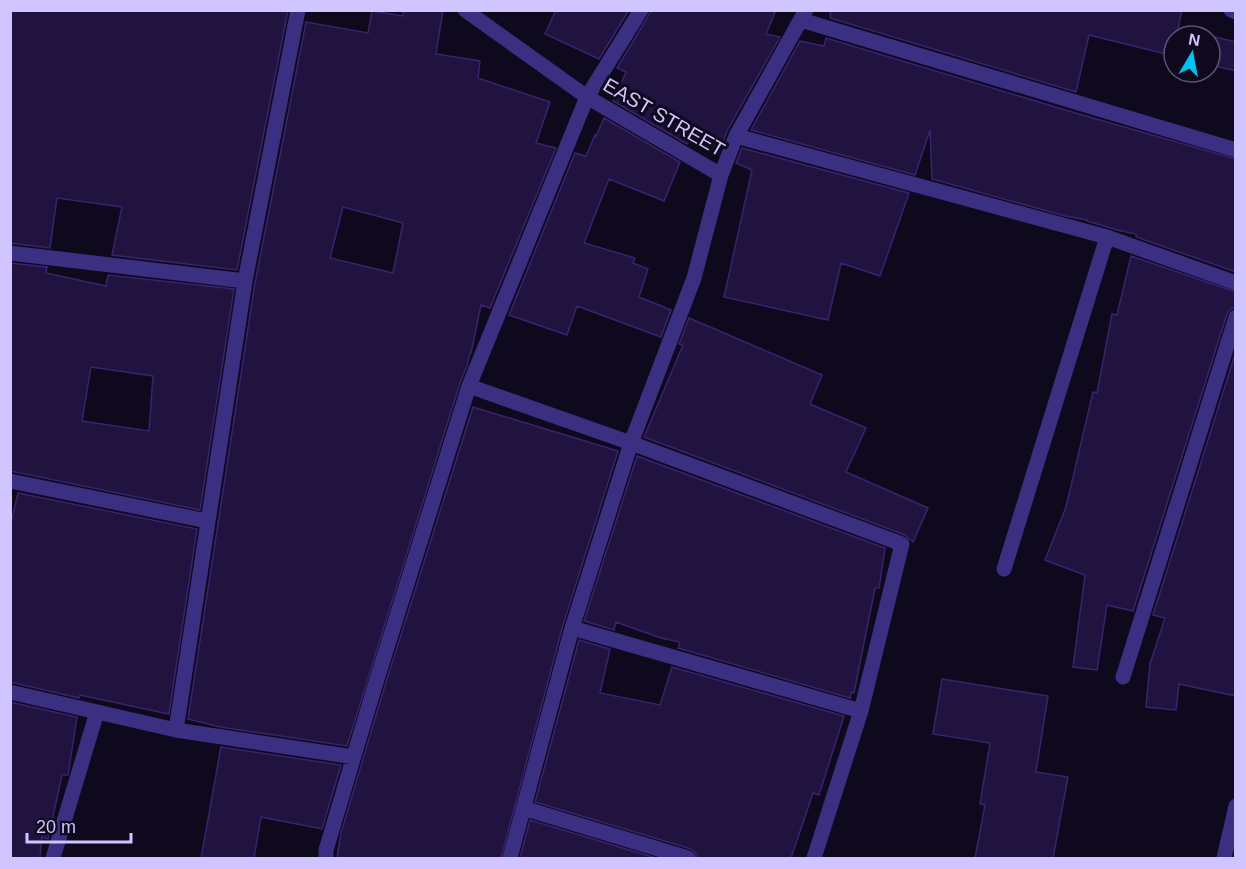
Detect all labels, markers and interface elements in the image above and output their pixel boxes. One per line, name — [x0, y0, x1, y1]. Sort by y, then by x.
north arrow — [1162, 24, 1222, 84]
text: N — [1187, 30, 1202, 49]
street label: EAST STREET — [599, 73, 729, 161]
scale bar — [27, 806, 130, 844]
text: 20 m — [36, 817, 76, 837]

